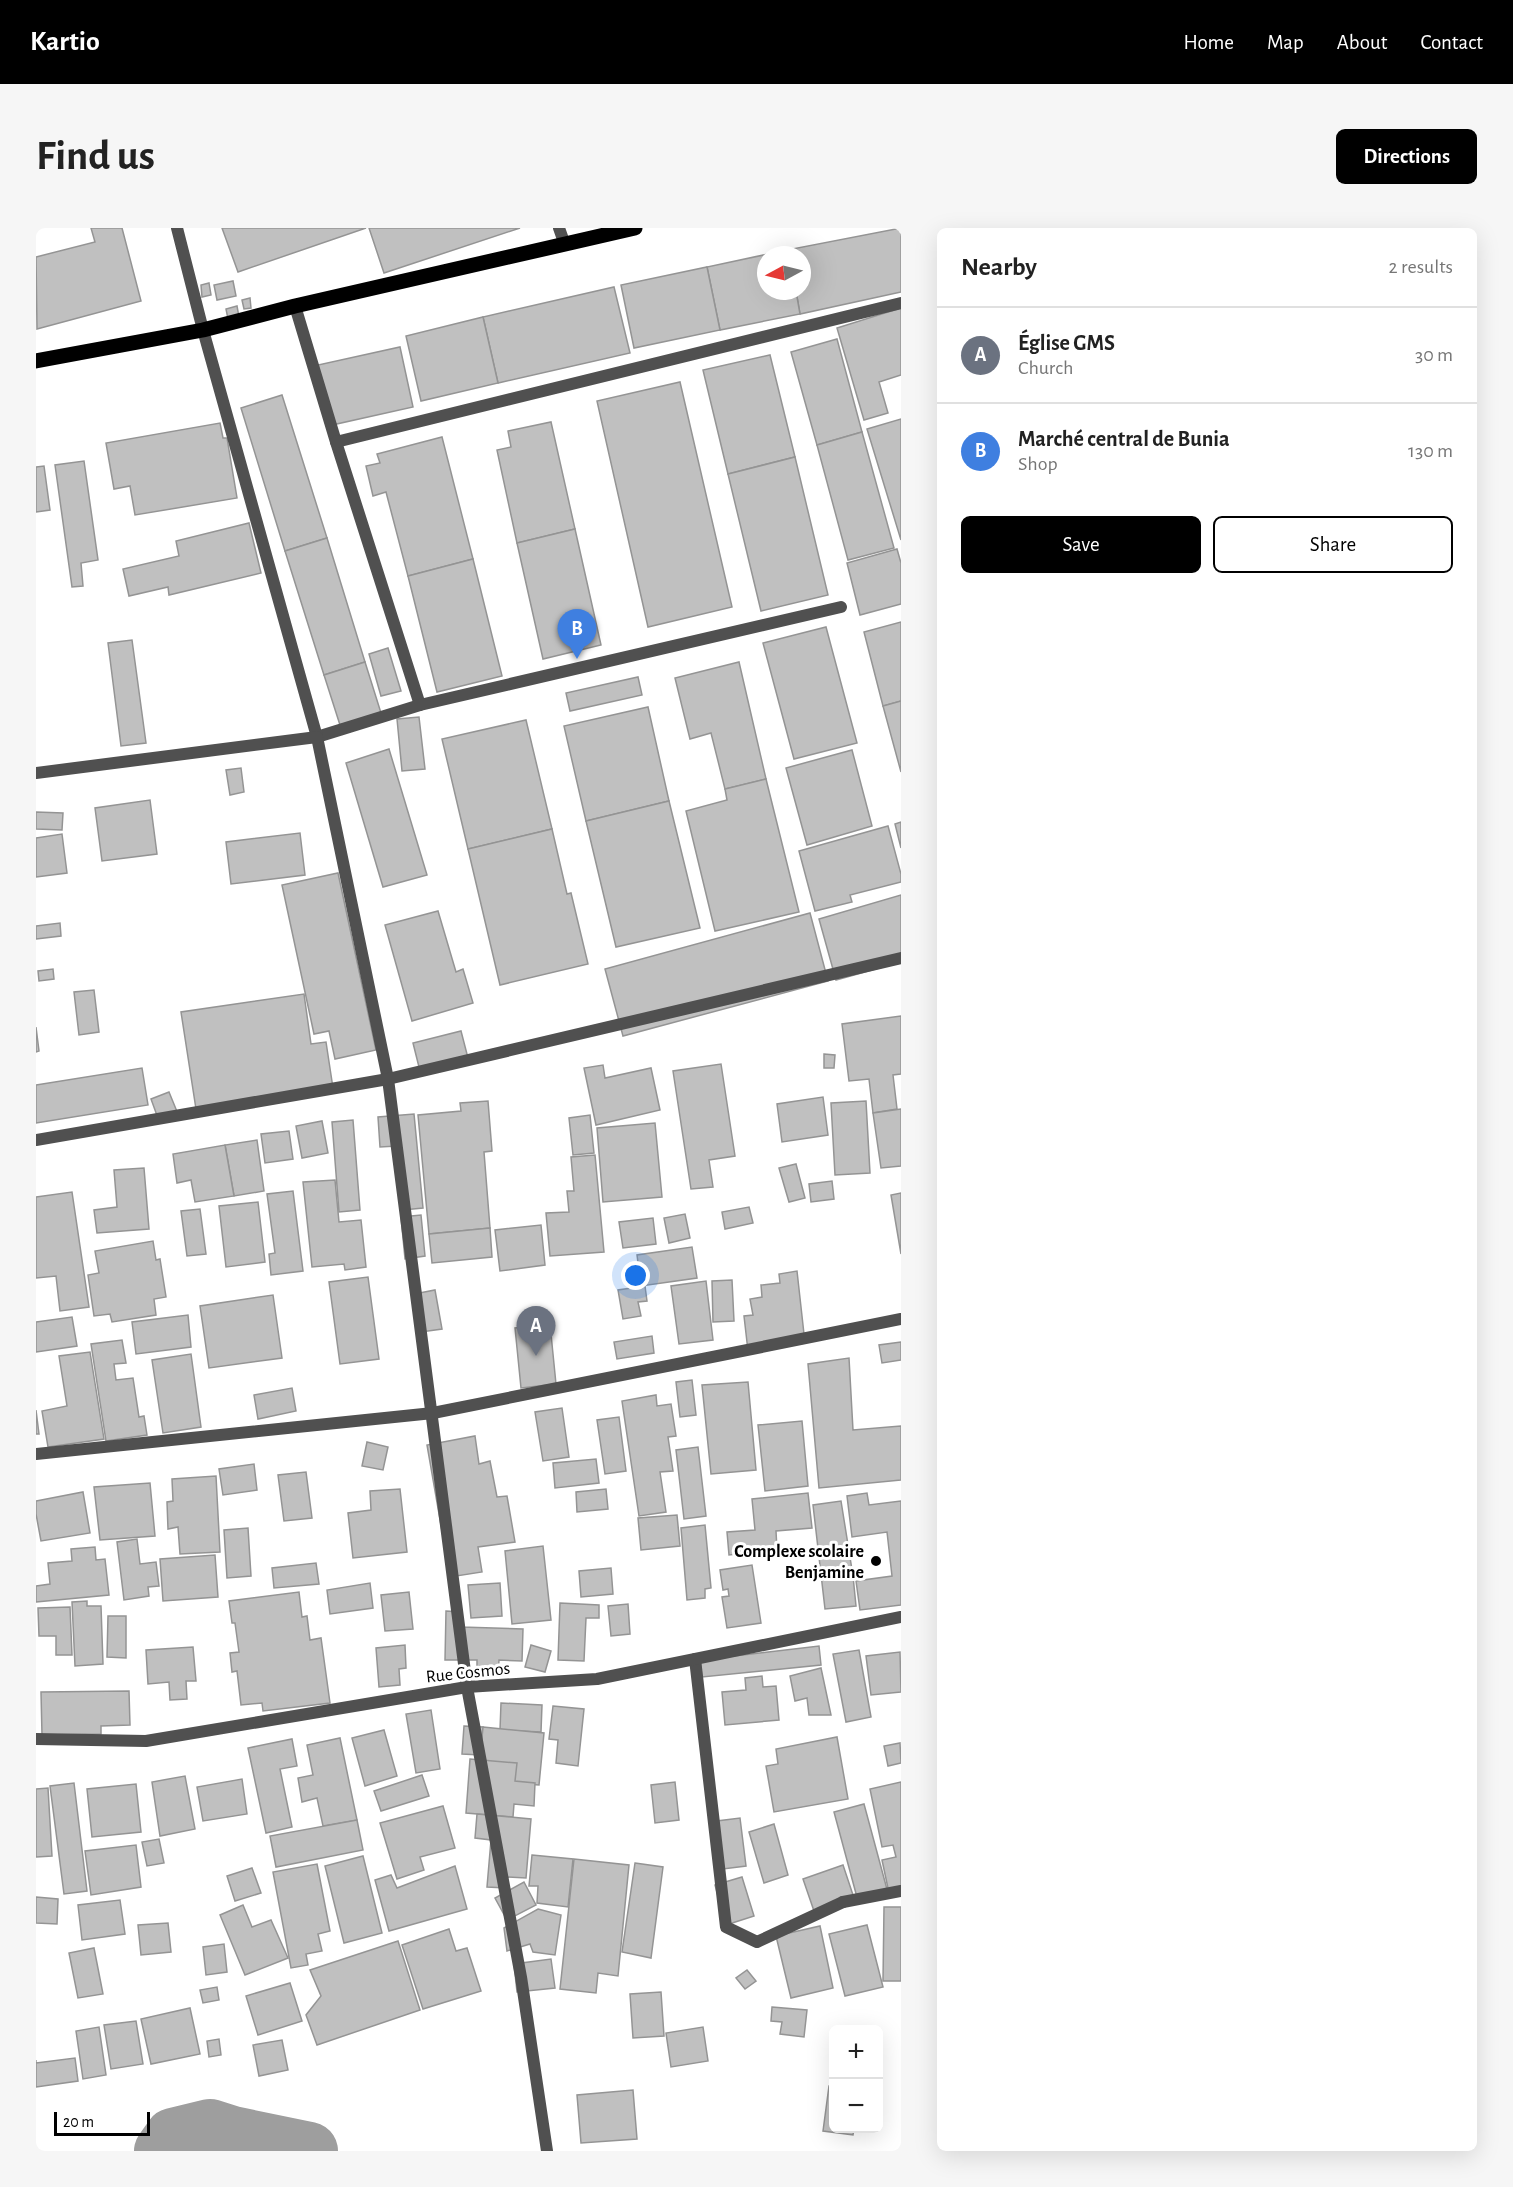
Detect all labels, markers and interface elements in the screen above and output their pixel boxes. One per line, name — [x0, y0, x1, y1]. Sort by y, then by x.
text: Kartio — [30, 28, 100, 56]
text: Home — [1183, 32, 1234, 53]
text: Map — [1267, 32, 1304, 53]
text: About — [1337, 32, 1387, 53]
text: Contact — [1420, 32, 1483, 53]
button: Directions — [1336, 129, 1477, 184]
text: Find us — [36, 135, 155, 177]
north arrow — [757, 246, 811, 300]
text: Nearby — [961, 254, 1037, 280]
text: 2 results — [1389, 257, 1453, 277]
text: Église GMS — [1018, 332, 1115, 354]
text: A — [975, 345, 987, 365]
text: 30 m — [1415, 345, 1453, 365]
text: Church — [1018, 358, 1073, 378]
text: Marché central de Bunia — [1018, 428, 1230, 450]
text: B — [975, 441, 986, 461]
text: 130 m — [1408, 441, 1453, 461]
text: Shop — [1018, 454, 1058, 474]
button: Save — [961, 516, 1201, 573]
button: Share — [1213, 516, 1453, 573]
pin: B — [558, 610, 596, 659]
your location — [621, 1261, 650, 1290]
pin: A — [516, 1306, 556, 1356]
place label: Complexe scolaire Benjamine — [734, 1543, 864, 1582]
marker: Complexe scolaire Benjamine — [869, 1554, 883, 1568]
street label: Rue Cosmos — [425, 1660, 511, 1686]
map controls — [829, 2025, 883, 2133]
button: + — [829, 2025, 883, 2079]
button: − — [829, 2079, 883, 2133]
scale bar — [54, 2109, 150, 2136]
text: 20 m — [63, 2114, 94, 2130]

